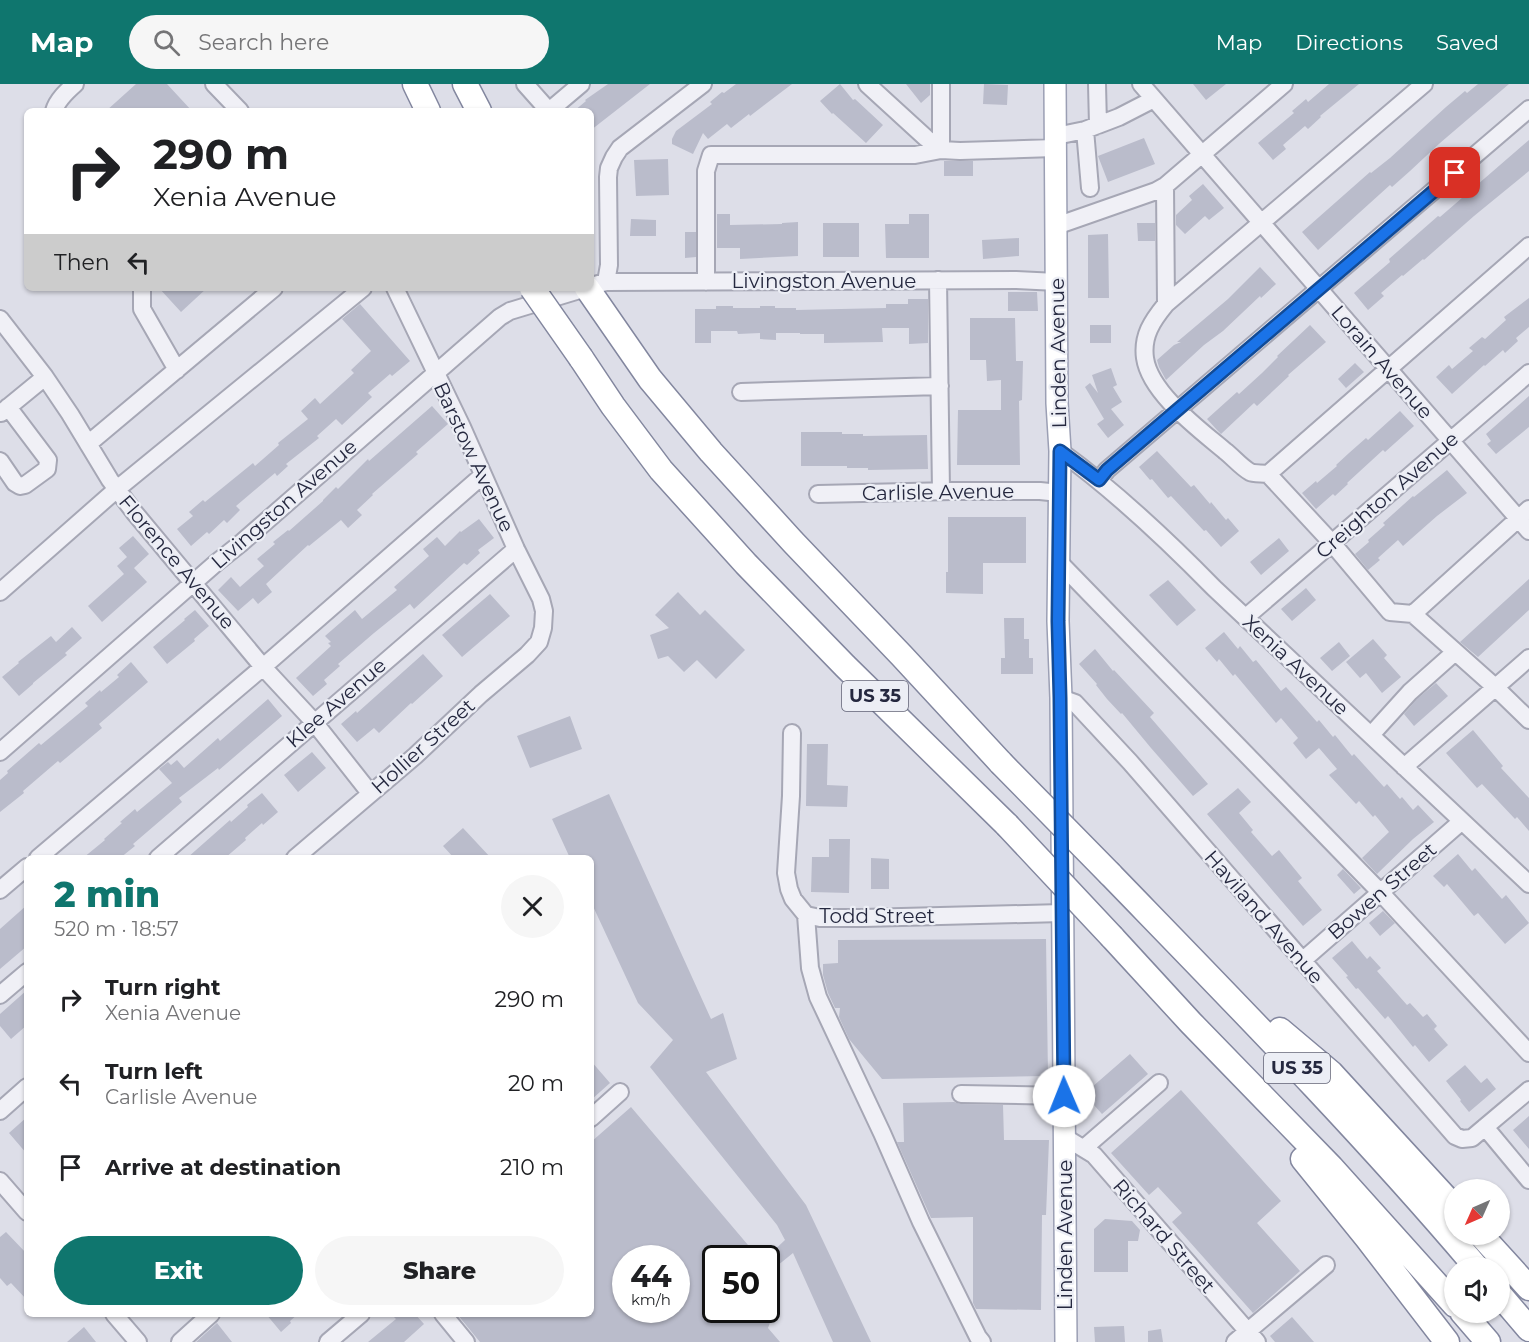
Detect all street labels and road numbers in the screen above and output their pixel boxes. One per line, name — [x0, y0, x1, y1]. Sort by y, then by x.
street label: Livingston Avenue — [732, 269, 916, 293]
street label: Linden Avenue — [1045, 278, 1071, 428]
street label: Lorain Avenue — [1326, 300, 1438, 424]
street label: Barstow Avenue — [429, 378, 519, 536]
street label: Creighton Avenue — [1311, 427, 1463, 563]
street label: Livingston Avenue — [206, 434, 362, 574]
street label: Carlisle Avenue — [862, 479, 1014, 505]
street label: Florence Avenue — [114, 490, 240, 634]
street label: Xenia Avenue — [1238, 610, 1354, 720]
street label: Klee Avenue — [281, 653, 391, 753]
road number: US 35 — [842, 681, 908, 711]
street label: Hollier Street — [366, 693, 480, 799]
street label: Bowen Street — [1323, 837, 1441, 945]
street label: Haviland Avenue — [1199, 845, 1329, 989]
street label: Todd Street — [819, 904, 935, 928]
road number: US 35 — [1264, 1053, 1330, 1083]
street label: Linden Avenue — [1053, 1160, 1077, 1310]
street label: Richard Street — [1108, 1174, 1220, 1298]

